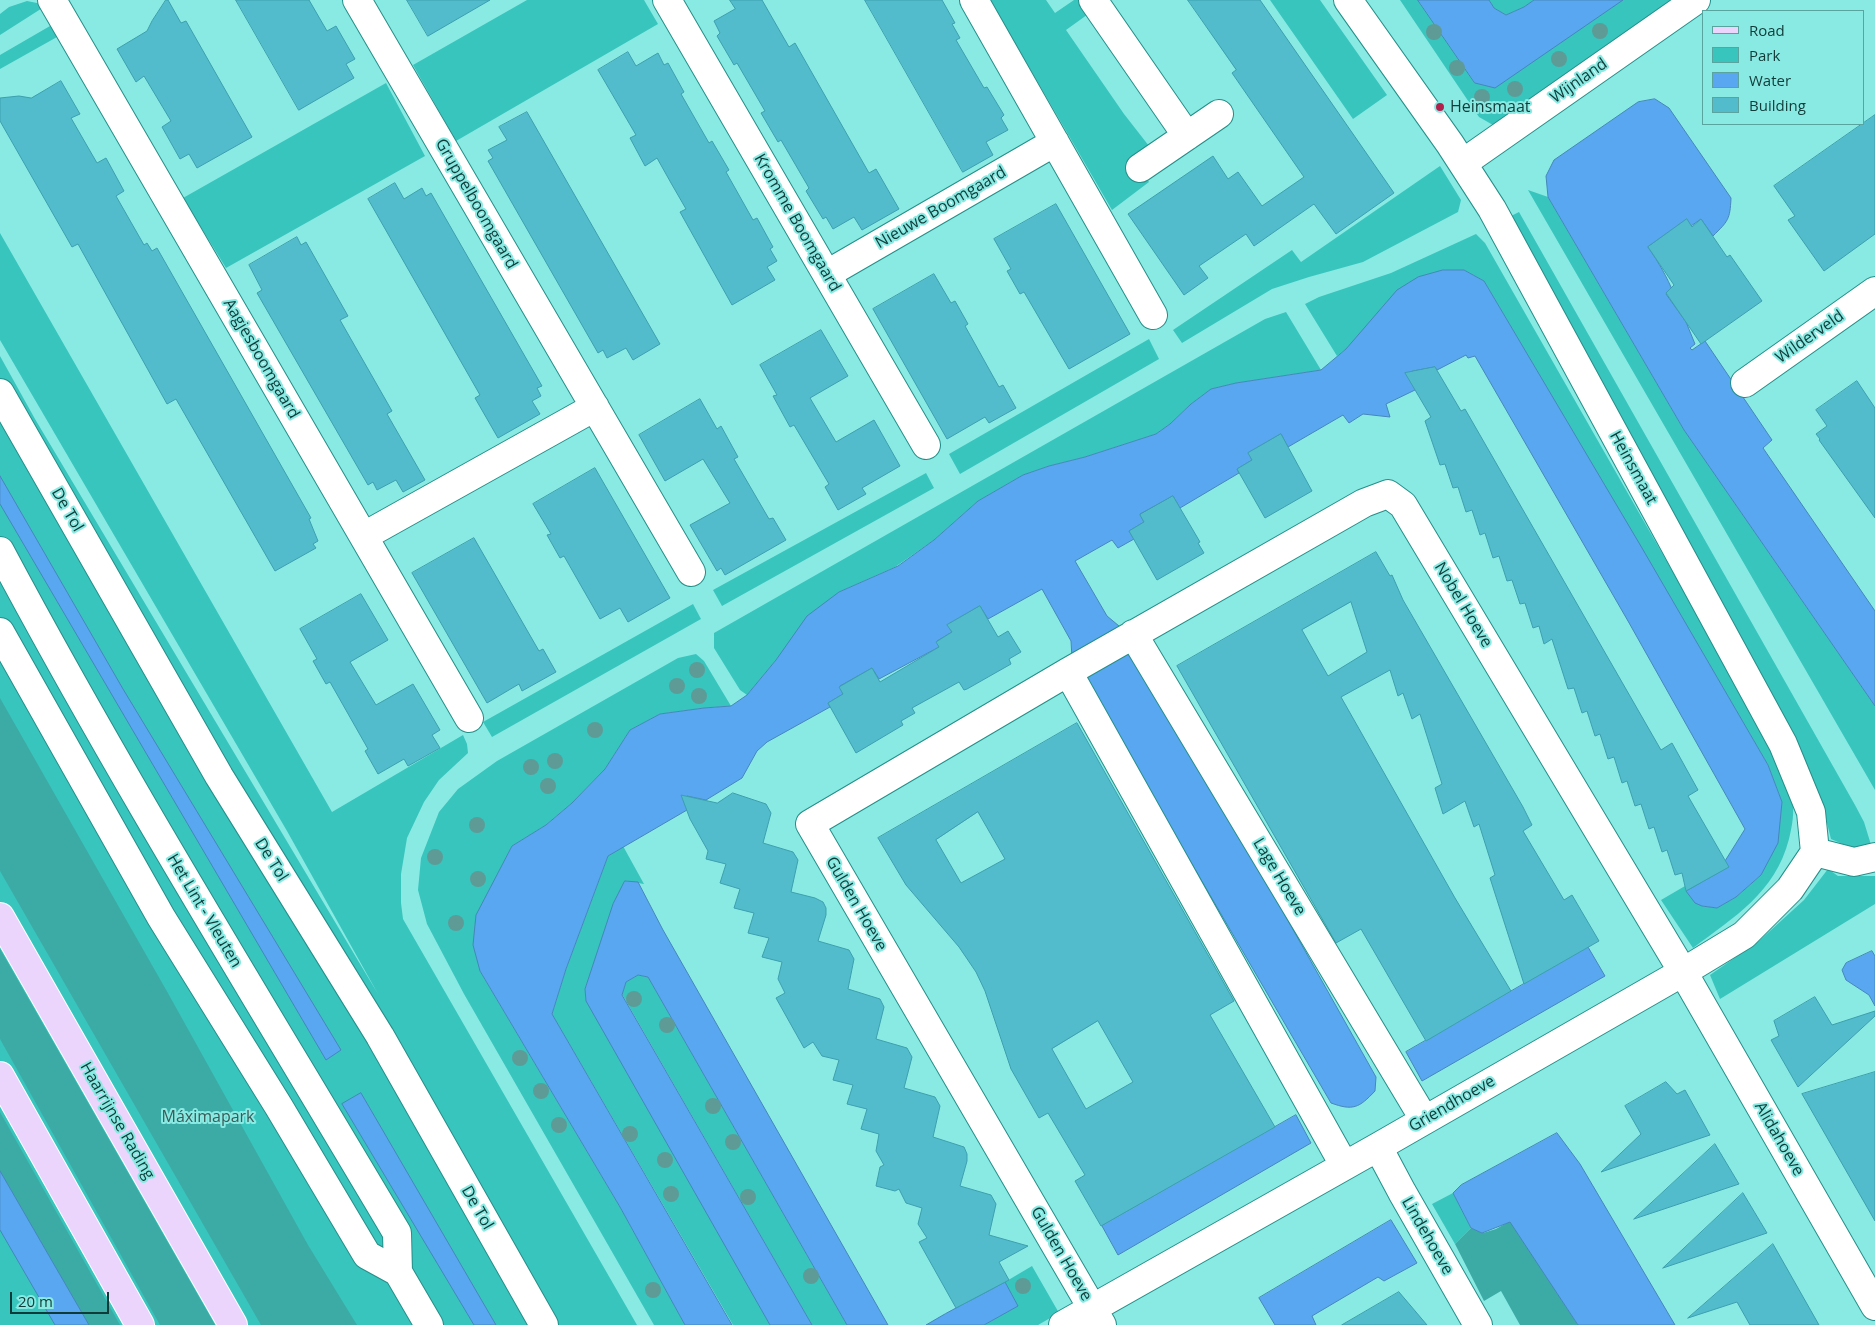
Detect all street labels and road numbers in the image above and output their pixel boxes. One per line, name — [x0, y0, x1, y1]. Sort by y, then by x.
street label: Wijnland — [1547, 54, 1611, 108]
street label: Gruppelboomgaard — [431, 135, 521, 273]
street label: Kromme Boomgaard — [750, 151, 844, 295]
street label: Nieuwe Boomgaard — [872, 163, 1010, 253]
street label: Aagjesboomgaard — [219, 296, 303, 422]
street label: Wilderveld — [1772, 306, 1848, 368]
street label: Heinsmaat — [1605, 428, 1661, 508]
street label: De Tol — [47, 485, 87, 535]
street label: Nobel Hoeve — [1430, 559, 1496, 651]
street label: De Tol — [250, 835, 292, 885]
street label: Lage Hoeve — [1249, 835, 1309, 919]
street label: Het Lint - Vleuten — [163, 851, 245, 971]
street label: Gulden Hoeve — [821, 853, 891, 955]
street label: Haarrijnse Rading — [76, 1059, 158, 1183]
street label: Griendhoeve — [1406, 1072, 1498, 1136]
street label: Alidahoeve — [1750, 1099, 1808, 1179]
street label: De Tol — [457, 1183, 497, 1233]
street label: Lindehoeve — [1397, 1194, 1457, 1278]
street label: Gulden Hoeve — [1026, 1203, 1096, 1305]

